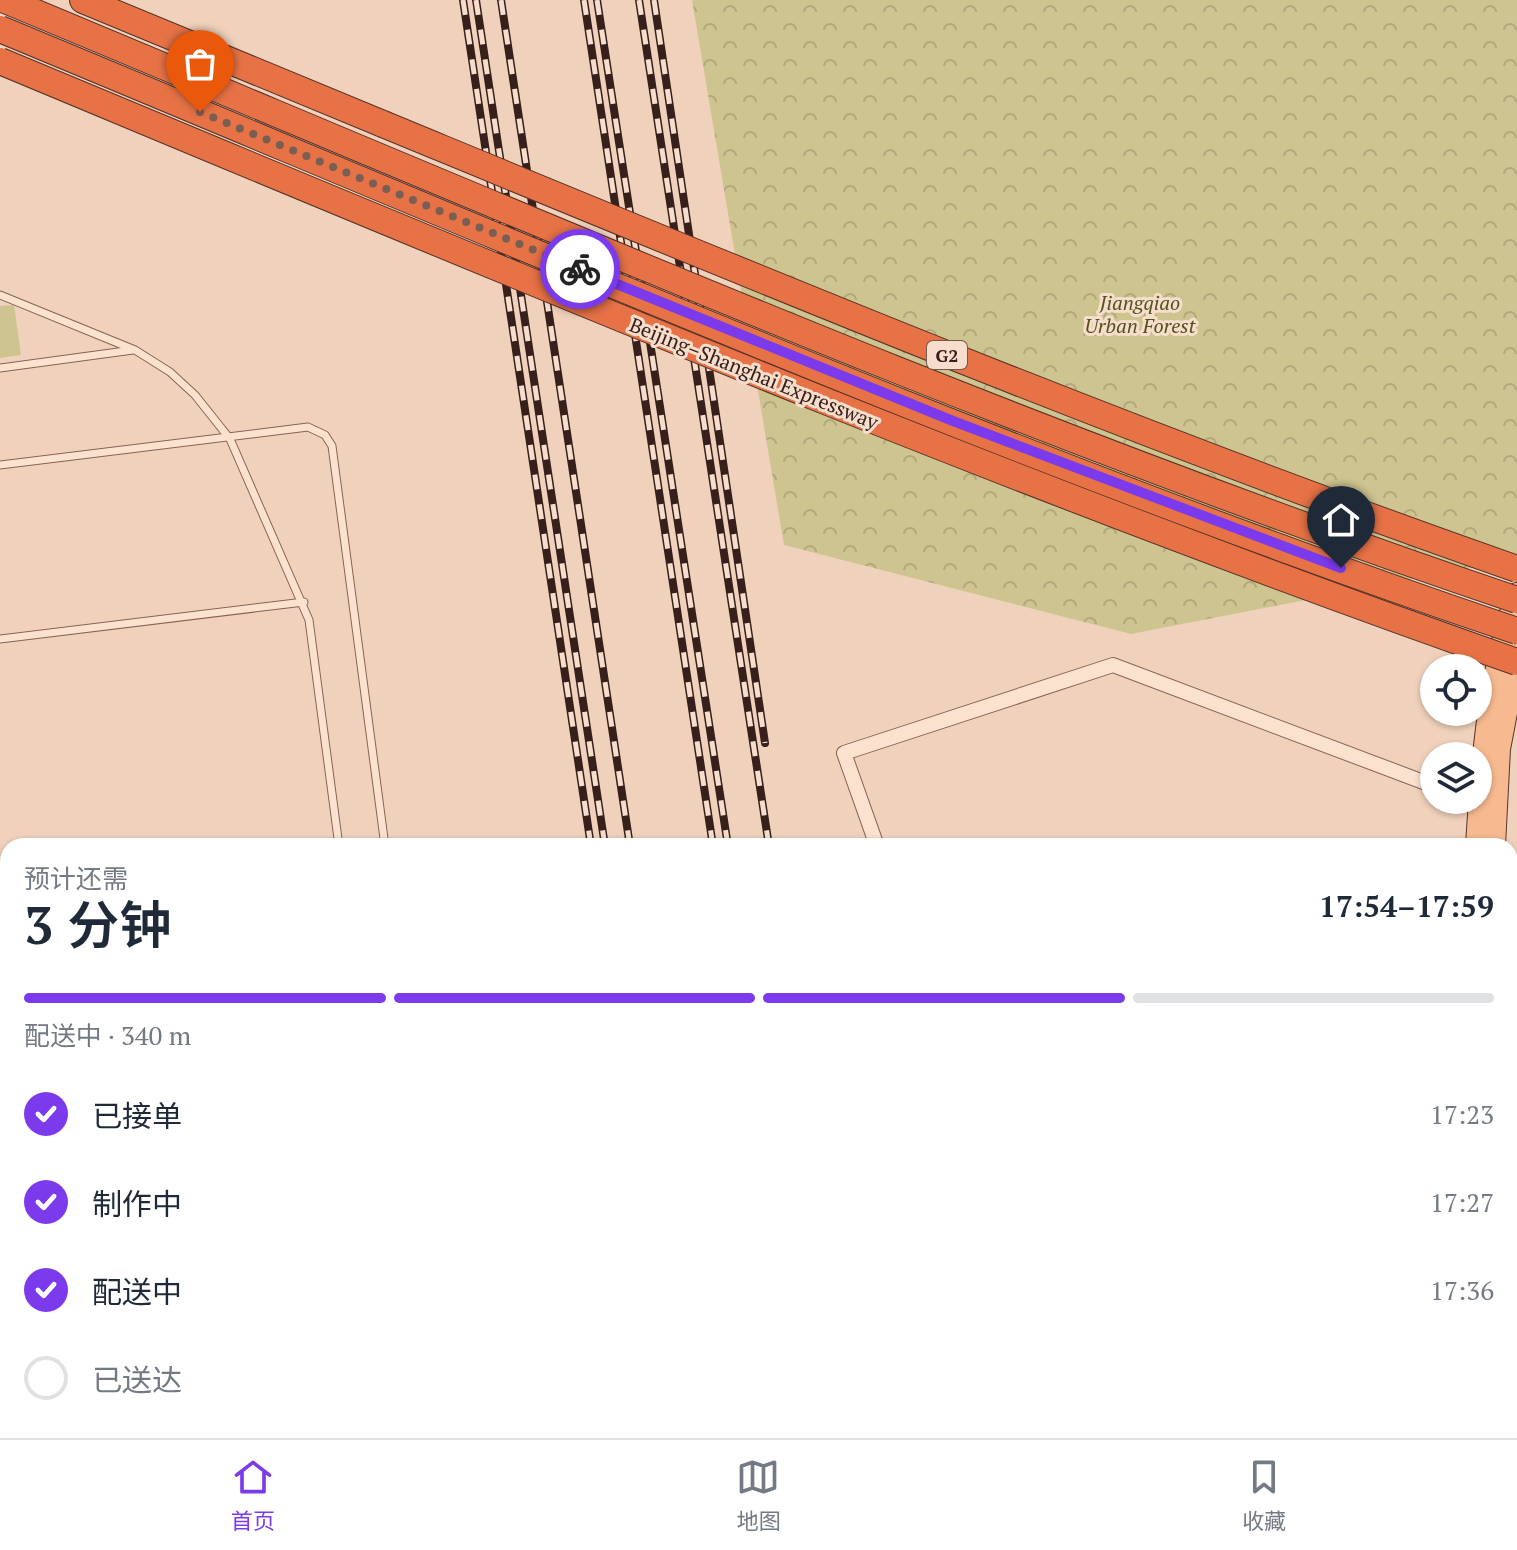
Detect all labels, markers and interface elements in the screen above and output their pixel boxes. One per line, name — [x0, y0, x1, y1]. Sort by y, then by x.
pin — [166, 30, 234, 112]
icon: bag — [178, 42, 222, 86]
courier — [540, 229, 620, 309]
icon: bike — [558, 247, 602, 291]
park label: Jiangqiao Urban Forest — [1085, 289, 1197, 339]
street label: Beijing–Shanghai Expressway — [626, 311, 883, 436]
road number: G2 — [927, 341, 967, 369]
pin — [1307, 486, 1375, 568]
icon: home — [1319, 498, 1363, 542]
map controls — [1420, 654, 1492, 814]
button: locate — [1420, 654, 1492, 726]
button: layers — [1420, 742, 1492, 814]
text: 预计还需 — [24, 861, 128, 895]
text: 17:54–17:59 — [1319, 886, 1494, 926]
text: 3 分钟 — [24, 890, 171, 959]
text: 配送中 · 340 m — [24, 1018, 191, 1052]
icon: check — [24, 1092, 68, 1136]
text: 已接单 — [92, 1096, 182, 1136]
text: 17:23 — [1430, 1097, 1494, 1131]
icon: check — [24, 1180, 68, 1224]
text: 制作中 — [92, 1184, 182, 1224]
text: 17:27 — [1430, 1185, 1494, 1219]
icon: check — [24, 1268, 68, 1312]
text: 配送中 — [92, 1272, 182, 1312]
text: 17:36 — [1430, 1273, 1494, 1307]
text: 已送达 — [92, 1360, 182, 1400]
tab: 首页 — [231, 1455, 275, 1535]
tab: 地图 — [736, 1455, 780, 1535]
tab: 收藏 — [1242, 1455, 1286, 1535]

